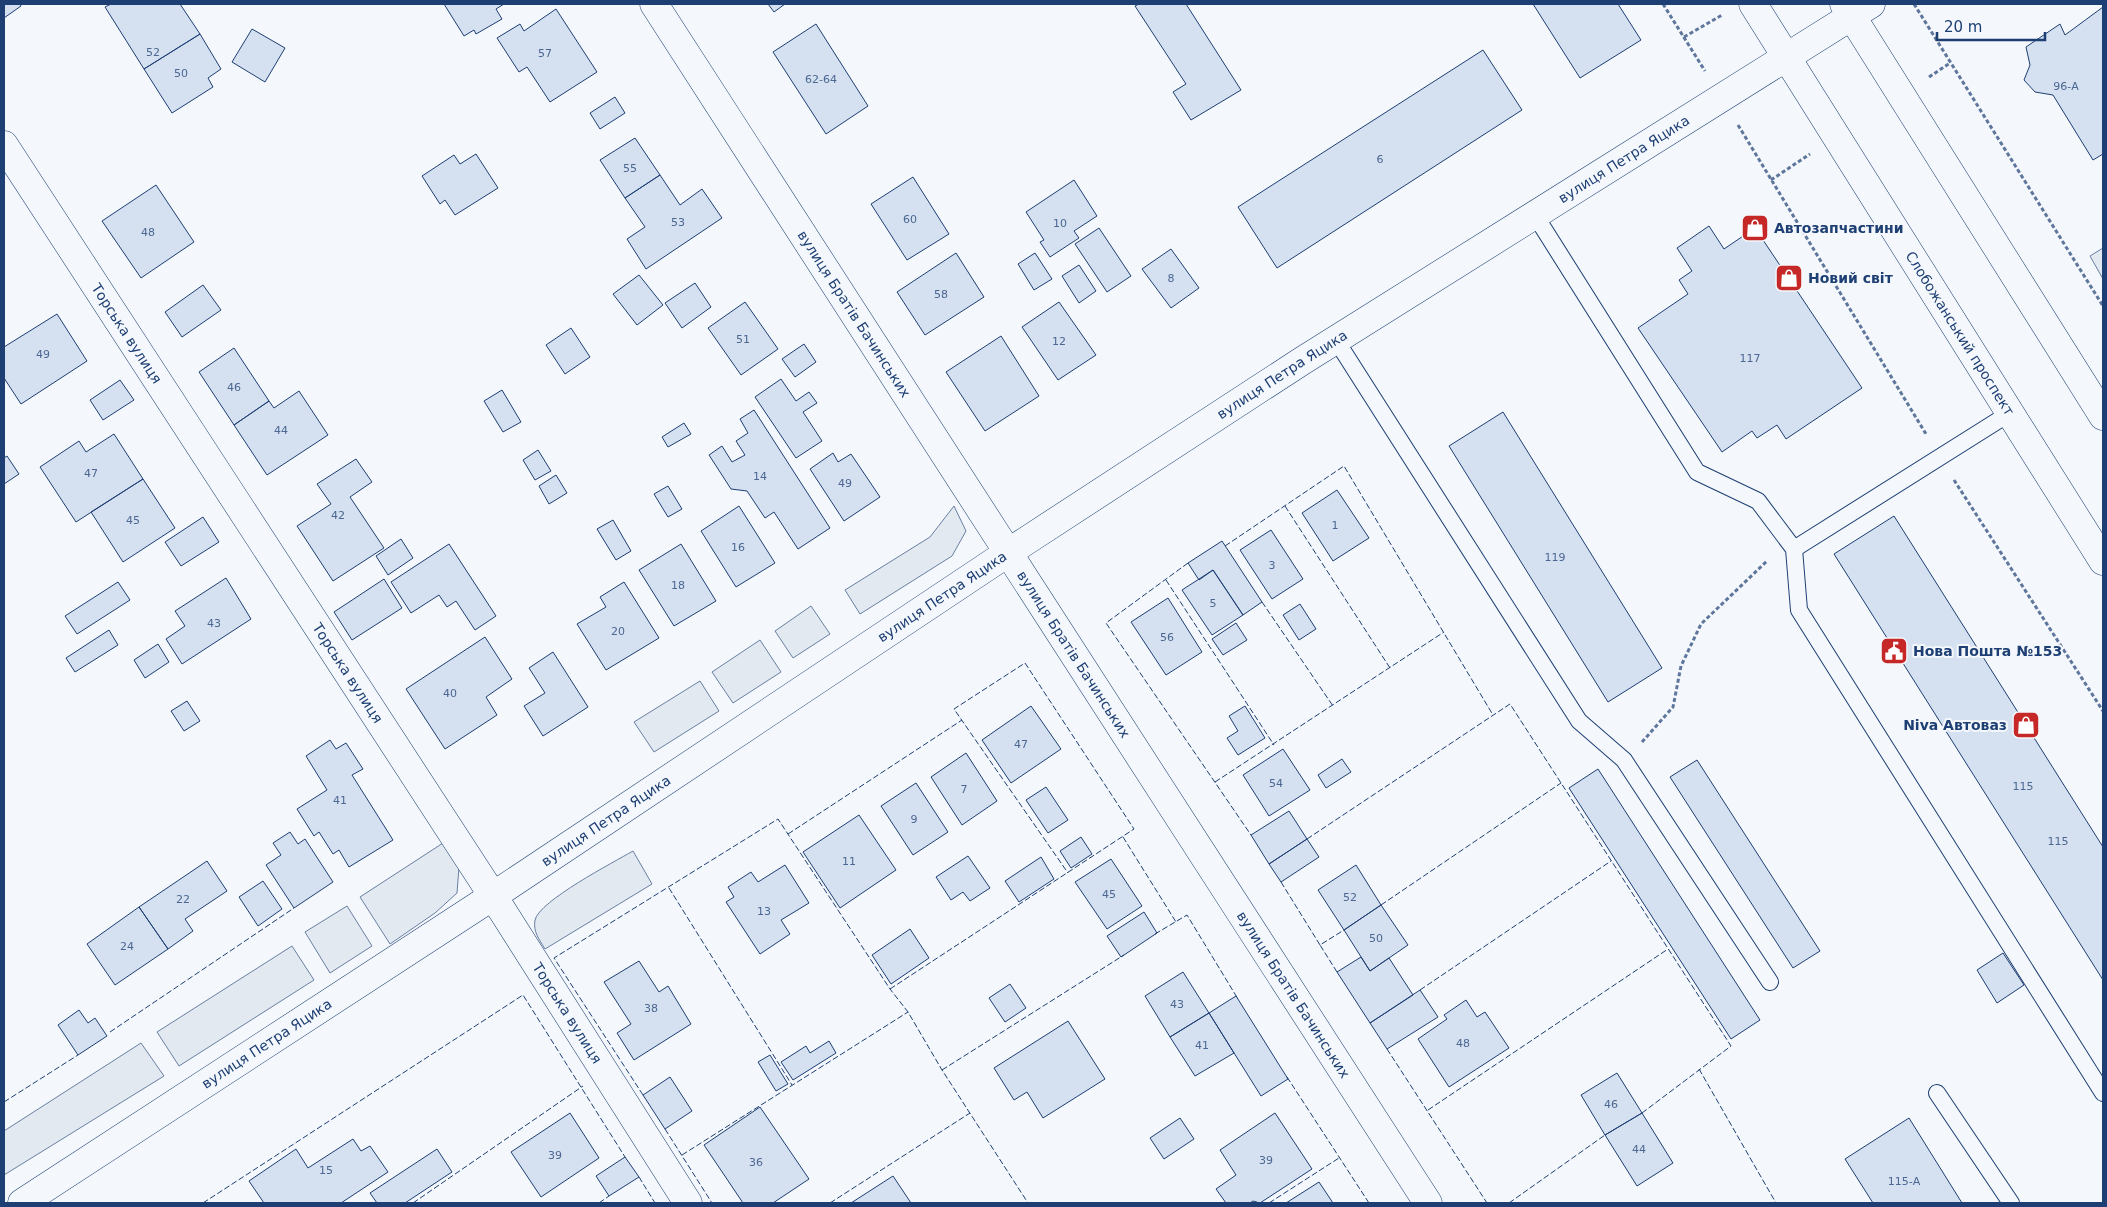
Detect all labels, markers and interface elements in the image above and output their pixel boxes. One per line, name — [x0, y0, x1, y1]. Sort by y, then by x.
scale bar — [1937, 10, 2044, 42]
text: 20 m — [1944, 18, 1982, 36]
house number: 52 — [146, 46, 160, 59]
house number: 57 — [538, 47, 552, 60]
house number: 50 — [174, 67, 188, 80]
house number: 62-64 — [805, 73, 837, 86]
house number: 96-А — [2053, 80, 2079, 93]
street label: вулиця Петра Яцика — [1555, 112, 1692, 206]
house number: 6 — [1377, 153, 1384, 166]
house number: 55 — [623, 162, 637, 175]
house number: 60 — [903, 213, 917, 226]
shop icon: Автозапчастини — [1740, 213, 1770, 243]
house number: 53 — [671, 216, 685, 229]
house number: 10 — [1053, 217, 1067, 230]
place label: Автозапчастини — [1774, 220, 1903, 236]
house number: 48 — [141, 226, 155, 239]
street label: вулиця Братів Бачинських — [794, 228, 914, 400]
street label: Слобожанський проспект — [1902, 248, 2017, 418]
shop icon: Новий світ — [1774, 263, 1804, 293]
place label: Новий світ — [1808, 270, 1894, 286]
house number: 8 — [1168, 272, 1175, 285]
street label: Торська вулиця — [88, 280, 165, 387]
house number: 58 — [934, 288, 948, 301]
street label: вулиця Петра Яцика — [1214, 327, 1350, 422]
house number: 51 — [736, 333, 750, 346]
house number: 12 — [1052, 335, 1066, 348]
house number: 49 — [36, 348, 50, 361]
house number: 117 — [1740, 352, 1761, 365]
house number: 46 — [227, 381, 241, 394]
house number: 44 — [274, 424, 288, 437]
house number: 47 — [84, 467, 98, 480]
house number: 14 — [753, 470, 767, 483]
house number: 49 — [838, 477, 852, 490]
house number: 42 — [331, 509, 345, 522]
house number: 45 — [126, 514, 140, 527]
house number: 1 — [1332, 519, 1339, 532]
house number: 16 — [731, 541, 745, 554]
street label: вулиця Петра Яцика — [875, 548, 1010, 645]
house number: 119 — [1545, 551, 1566, 564]
house number: 3 — [1269, 559, 1276, 572]
street label: вулиця Братів Бачинських — [1014, 568, 1134, 741]
house number: 18 — [671, 579, 685, 592]
house number: 5 — [1210, 597, 1217, 610]
house number: 43 — [207, 617, 221, 630]
street label: Торська вулиця — [309, 619, 386, 726]
house number: 20 — [611, 625, 625, 638]
house number: 56 — [1160, 631, 1174, 644]
public building icon: Нова Пошта №153 — [1879, 636, 1909, 666]
place label: Нова Пошта №153 — [1913, 643, 2062, 659]
house number: 40 — [443, 687, 457, 700]
shop icon: Niva Автоваз — [2011, 710, 2041, 740]
place label: Niva Автоваз — [1903, 717, 2007, 733]
house number: 47 — [1014, 738, 1028, 751]
street label: вулиця Петра Яцика — [538, 772, 674, 869]
house number: 54 — [1269, 777, 1283, 790]
house number: 115 — [2013, 780, 2034, 793]
house number: 7 — [961, 783, 968, 796]
house number: 41 — [333, 794, 347, 807]
house number: 9 — [911, 813, 918, 826]
house number: 115 — [2048, 835, 2069, 848]
house number: 11 — [842, 855, 856, 868]
house number: 45 — [1102, 888, 1116, 901]
house number: 52 — [1343, 891, 1357, 904]
house number: 22 — [176, 893, 190, 906]
house number: 13 — [757, 905, 771, 918]
street label: вулиця Братів Бачинських — [1234, 908, 1353, 1081]
house number: 50 — [1369, 932, 1383, 945]
house number: 24 — [120, 940, 134, 953]
street label: Торська вулиця — [529, 959, 605, 1066]
street label: вулиця Петра Яцика — [199, 995, 335, 1092]
house number: 43 — [1170, 998, 1184, 1011]
house number: 38 — [644, 1002, 658, 1015]
house number: 48 — [1456, 1037, 1470, 1050]
house number: 41 — [1195, 1039, 1209, 1052]
house number: 46 — [1604, 1098, 1618, 1111]
house number: 44 — [1632, 1143, 1646, 1156]
house number: 39 — [548, 1149, 562, 1162]
house number: 39 — [1259, 1154, 1273, 1167]
house number: 36 — [749, 1156, 763, 1169]
house number: 15 — [319, 1164, 333, 1177]
house number: 115-А — [1888, 1175, 1921, 1188]

